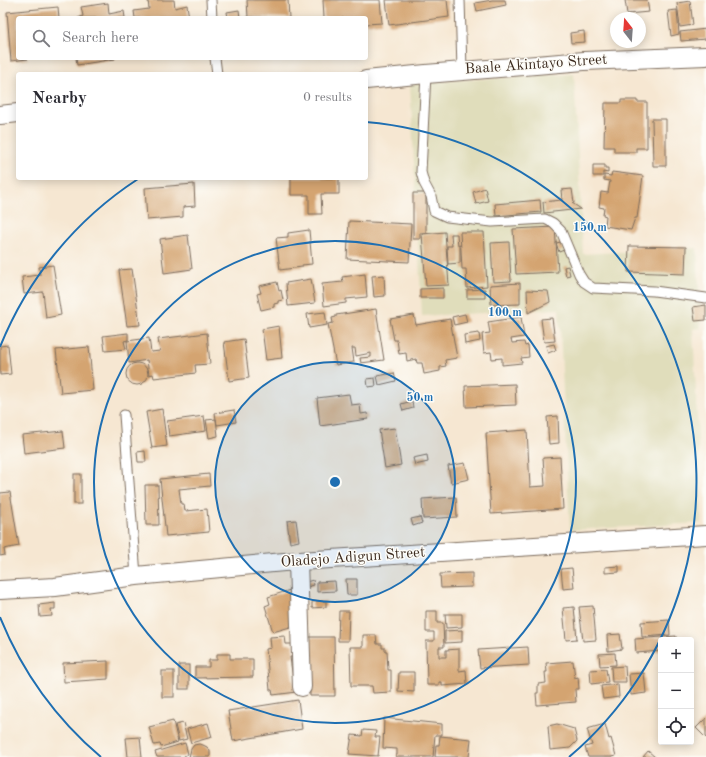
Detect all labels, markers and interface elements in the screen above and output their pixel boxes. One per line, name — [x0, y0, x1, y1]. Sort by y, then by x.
north arrow — [610, 12, 646, 48]
search box — [16, 16, 368, 60]
icon: search — [30, 27, 52, 49]
text: Search here — [62, 31, 139, 46]
street label: Baale Akintayo Street — [464, 53, 608, 77]
text: Nearby — [32, 90, 87, 107]
text: 0 results — [303, 91, 352, 104]
text: 150 m — [573, 221, 607, 234]
text: 100 m — [488, 307, 522, 319]
text: 50 m — [407, 391, 434, 404]
centre of rings — [328, 475, 342, 489]
street label: Oladejo Adigun Street — [280, 545, 426, 571]
map controls — [658, 637, 694, 745]
button: + — [658, 637, 694, 673]
button: − — [658, 673, 694, 709]
button: locate — [658, 709, 694, 745]

